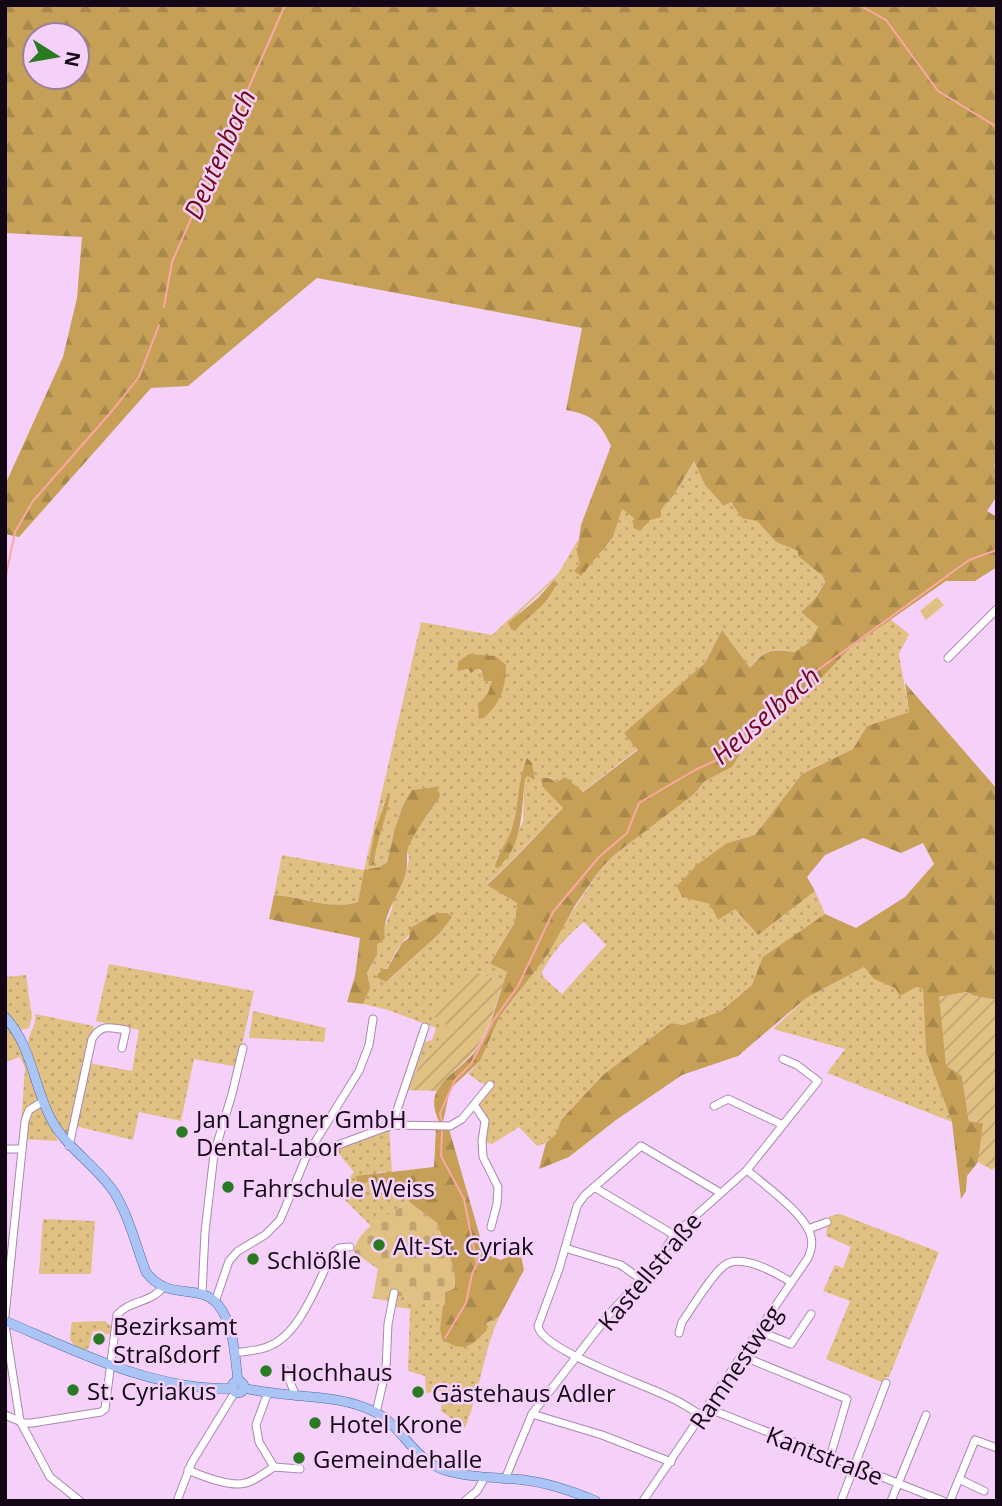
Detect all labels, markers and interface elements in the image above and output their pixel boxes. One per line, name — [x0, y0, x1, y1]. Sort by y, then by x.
north arrow — [21, 21, 91, 91]
text: N — [58, 49, 87, 69]
water label: Deutenbach — [174, 84, 264, 224]
water label: Heuselbach — [703, 658, 827, 772]
place label: Jan Langner GmbH Dental-Labor — [194, 1102, 407, 1163]
marker: Jan Langner GmbH Dental-Labor — [174, 1124, 190, 1140]
place label: Fahrschule Weiss — [242, 1171, 435, 1204]
marker: Fahrschule Weiss — [220, 1179, 236, 1195]
street label: Kastellstraße — [590, 1205, 708, 1337]
place label: Alt-St. Cyriak — [393, 1229, 534, 1262]
marker: Alt-St. Cyriak — [371, 1237, 387, 1253]
place label: Schlößle — [267, 1243, 361, 1276]
marker: Schlößle — [245, 1251, 261, 1267]
street label: Ramnestweg — [681, 1298, 789, 1436]
place label: Bezirksamt Straßdorf — [113, 1309, 237, 1370]
marker: Bezirksamt Straßdorf — [91, 1331, 107, 1347]
place label: Hochhaus — [280, 1355, 393, 1388]
marker: Hochhaus — [258, 1363, 274, 1379]
place label: St. Cyriakus — [87, 1374, 216, 1407]
place label: Gästehaus Adler — [432, 1376, 616, 1409]
marker: St. Cyriakus — [65, 1382, 81, 1398]
marker: Gästehaus Adler — [410, 1384, 426, 1400]
place label: Hotel Krone — [329, 1407, 463, 1440]
marker: Hotel Krone — [307, 1415, 323, 1431]
street label: Kantstraße — [762, 1418, 888, 1492]
place label: Gemeindehalle — [313, 1442, 482, 1475]
marker: Gemeindehalle — [291, 1450, 307, 1466]

